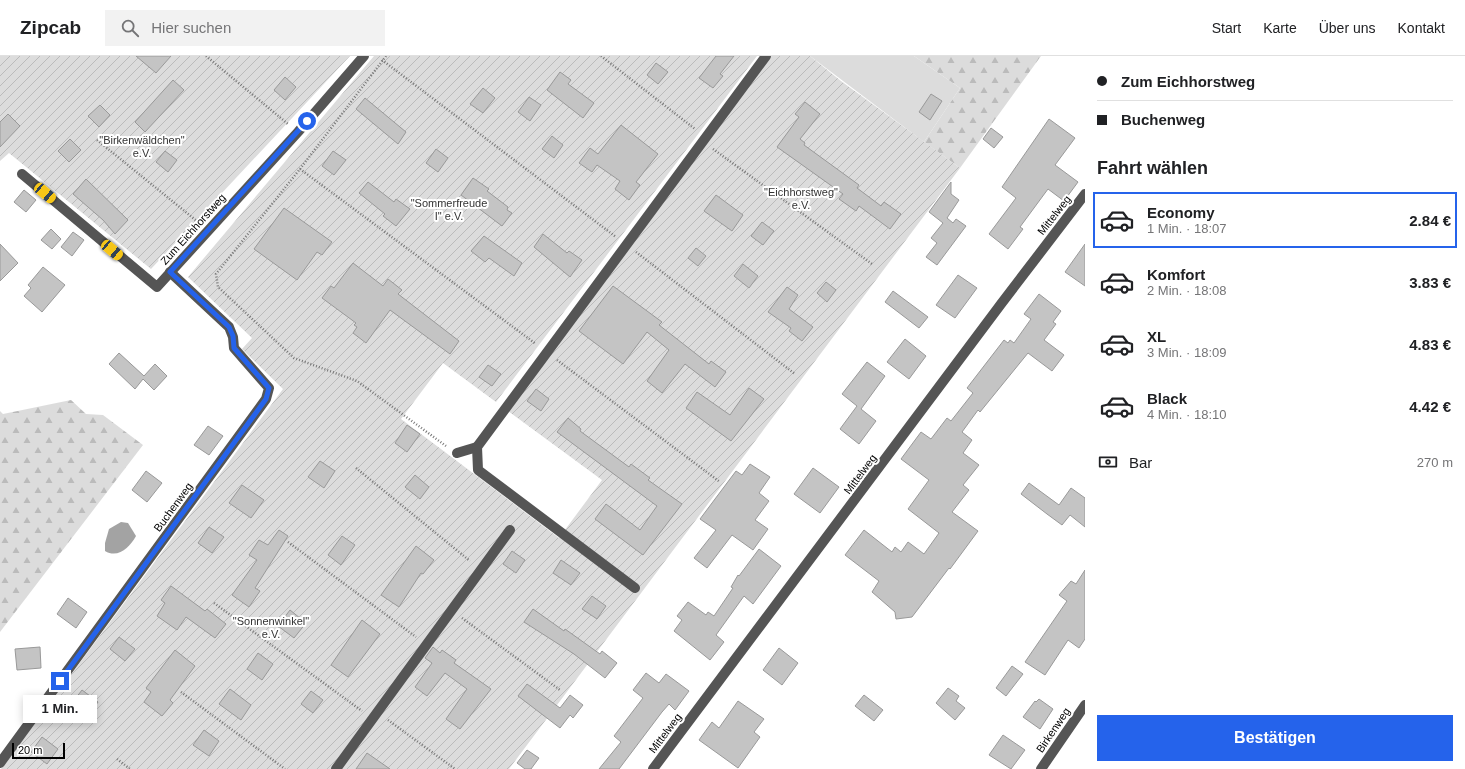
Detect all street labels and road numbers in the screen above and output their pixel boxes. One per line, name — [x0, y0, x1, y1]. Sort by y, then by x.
street label: Zum Eichhorstweg — [158, 191, 228, 267]
street label: Mittelweg — [1035, 193, 1073, 237]
street label: Mittelweg — [841, 452, 879, 496]
street label: Buchenweg — [151, 480, 195, 534]
street label: Birkenweg — [1034, 705, 1072, 755]
street label: Mittelweg — [646, 711, 684, 755]

